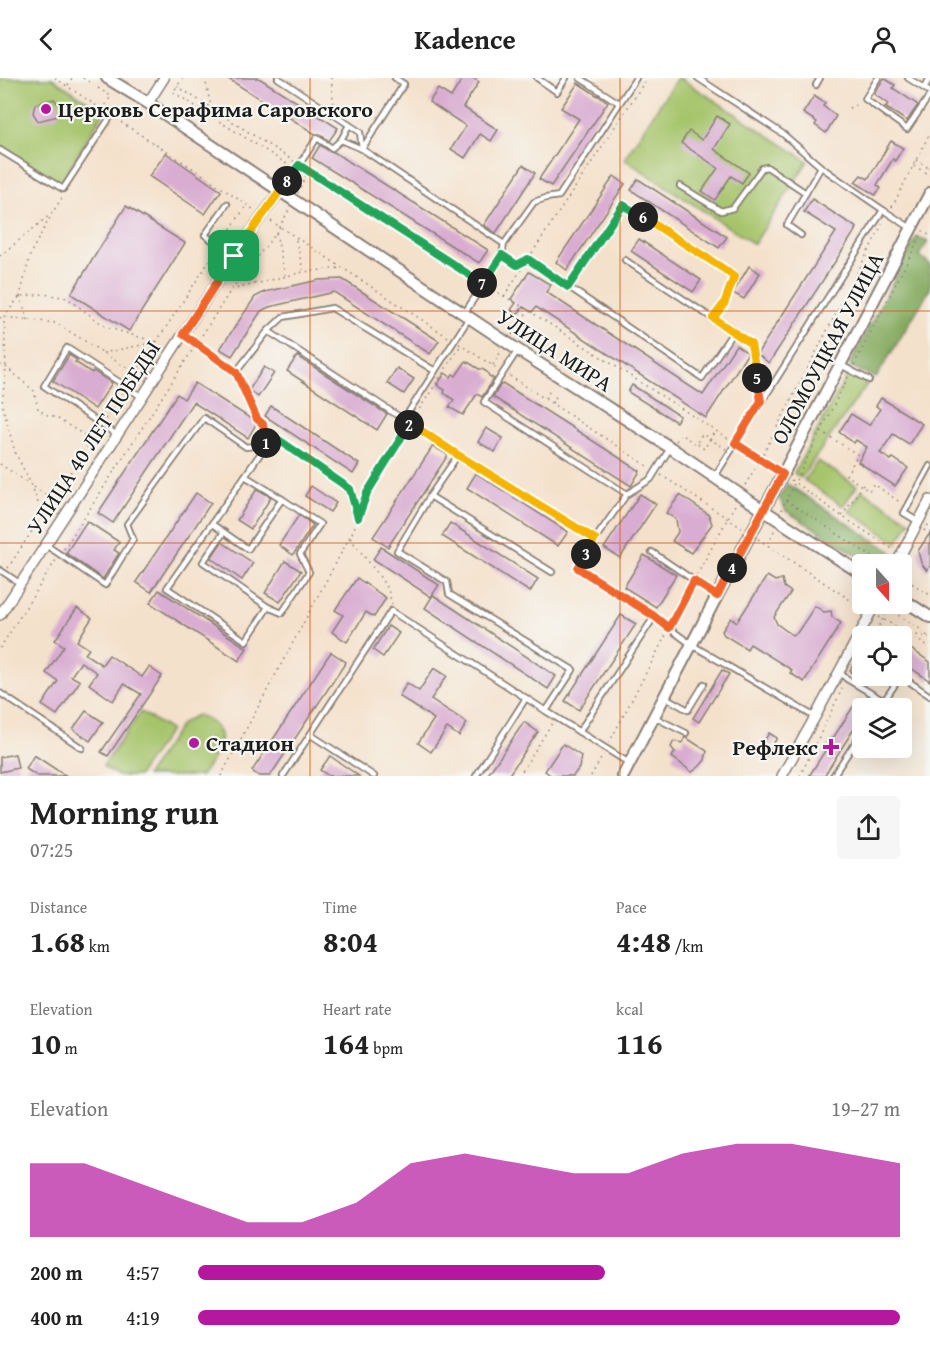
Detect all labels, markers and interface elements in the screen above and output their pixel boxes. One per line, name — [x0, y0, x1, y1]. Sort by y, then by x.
text: Kadence — [414, 19, 516, 59]
icon: back — [30, 23, 63, 56]
icon: person — [867, 23, 900, 56]
place label: Церковь Серафима Саровского — [58, 93, 373, 125]
marker: Церковь Серафима Саровского — [39, 102, 53, 116]
pin: 8 — [272, 166, 302, 196]
text: 8 — [283, 169, 291, 193]
pin: 6 — [628, 202, 658, 232]
text: 6 — [639, 205, 647, 229]
pin — [208, 230, 259, 281]
icon: arrive — [217, 239, 250, 272]
street label: ОЛОМОУЦКАЯ УЛИЦА — [763, 246, 891, 450]
pin: 7 — [467, 268, 497, 298]
text: 7 — [478, 271, 486, 295]
street label: УЛИЦА МИРА — [491, 301, 620, 400]
street label: УЛИЦА 40 ЛЕТ ПОБЕДЫ — [18, 334, 168, 540]
pin: 5 — [742, 363, 772, 393]
text: 5 — [753, 366, 761, 390]
pin: 2 — [394, 410, 424, 440]
text: 2 — [405, 413, 413, 437]
pin: 1 — [251, 428, 281, 458]
text: 1 — [262, 431, 270, 455]
pin: 3 — [571, 539, 601, 569]
text: 3 — [582, 542, 590, 566]
pin: 4 — [717, 553, 747, 583]
north arrow — [852, 554, 912, 614]
map controls — [852, 554, 912, 758]
text: 4 — [728, 556, 736, 580]
button: locate — [852, 626, 912, 686]
button: layers — [852, 698, 912, 758]
place label: Стадион — [206, 727, 294, 759]
place label: Рефлекс — [732, 731, 818, 763]
marker: Стадион — [187, 736, 201, 750]
marker: Рефлекс — [822, 738, 840, 756]
text: Morning run — [30, 788, 219, 836]
button: share — [837, 796, 900, 859]
text: 07:25 — [30, 835, 73, 864]
text: Distance — [30, 895, 87, 919]
text: Time — [323, 895, 357, 919]
text: Pace — [616, 895, 647, 919]
text: 1.68 — [30, 919, 85, 963]
text: 8:04 — [323, 919, 378, 963]
text: 4:48 — [616, 919, 671, 963]
text: km — [85, 934, 110, 958]
text: /km — [671, 934, 703, 958]
text: Elevation — [30, 997, 93, 1021]
text: Heart rate — [323, 997, 392, 1021]
text: kcal — [616, 997, 643, 1021]
text: 10 — [30, 1021, 61, 1065]
text: 164 — [323, 1021, 370, 1065]
text: 116 — [616, 1021, 663, 1065]
text: m — [61, 1036, 78, 1060]
text: bpm — [370, 1036, 403, 1060]
text: Elevation — [30, 1094, 108, 1123]
text: 19–27 m — [831, 1094, 900, 1123]
text: 200 m — [30, 1258, 83, 1287]
text: 4:57 — [126, 1258, 160, 1287]
text: 400 m — [30, 1303, 83, 1332]
text: 4:19 — [126, 1303, 160, 1332]

